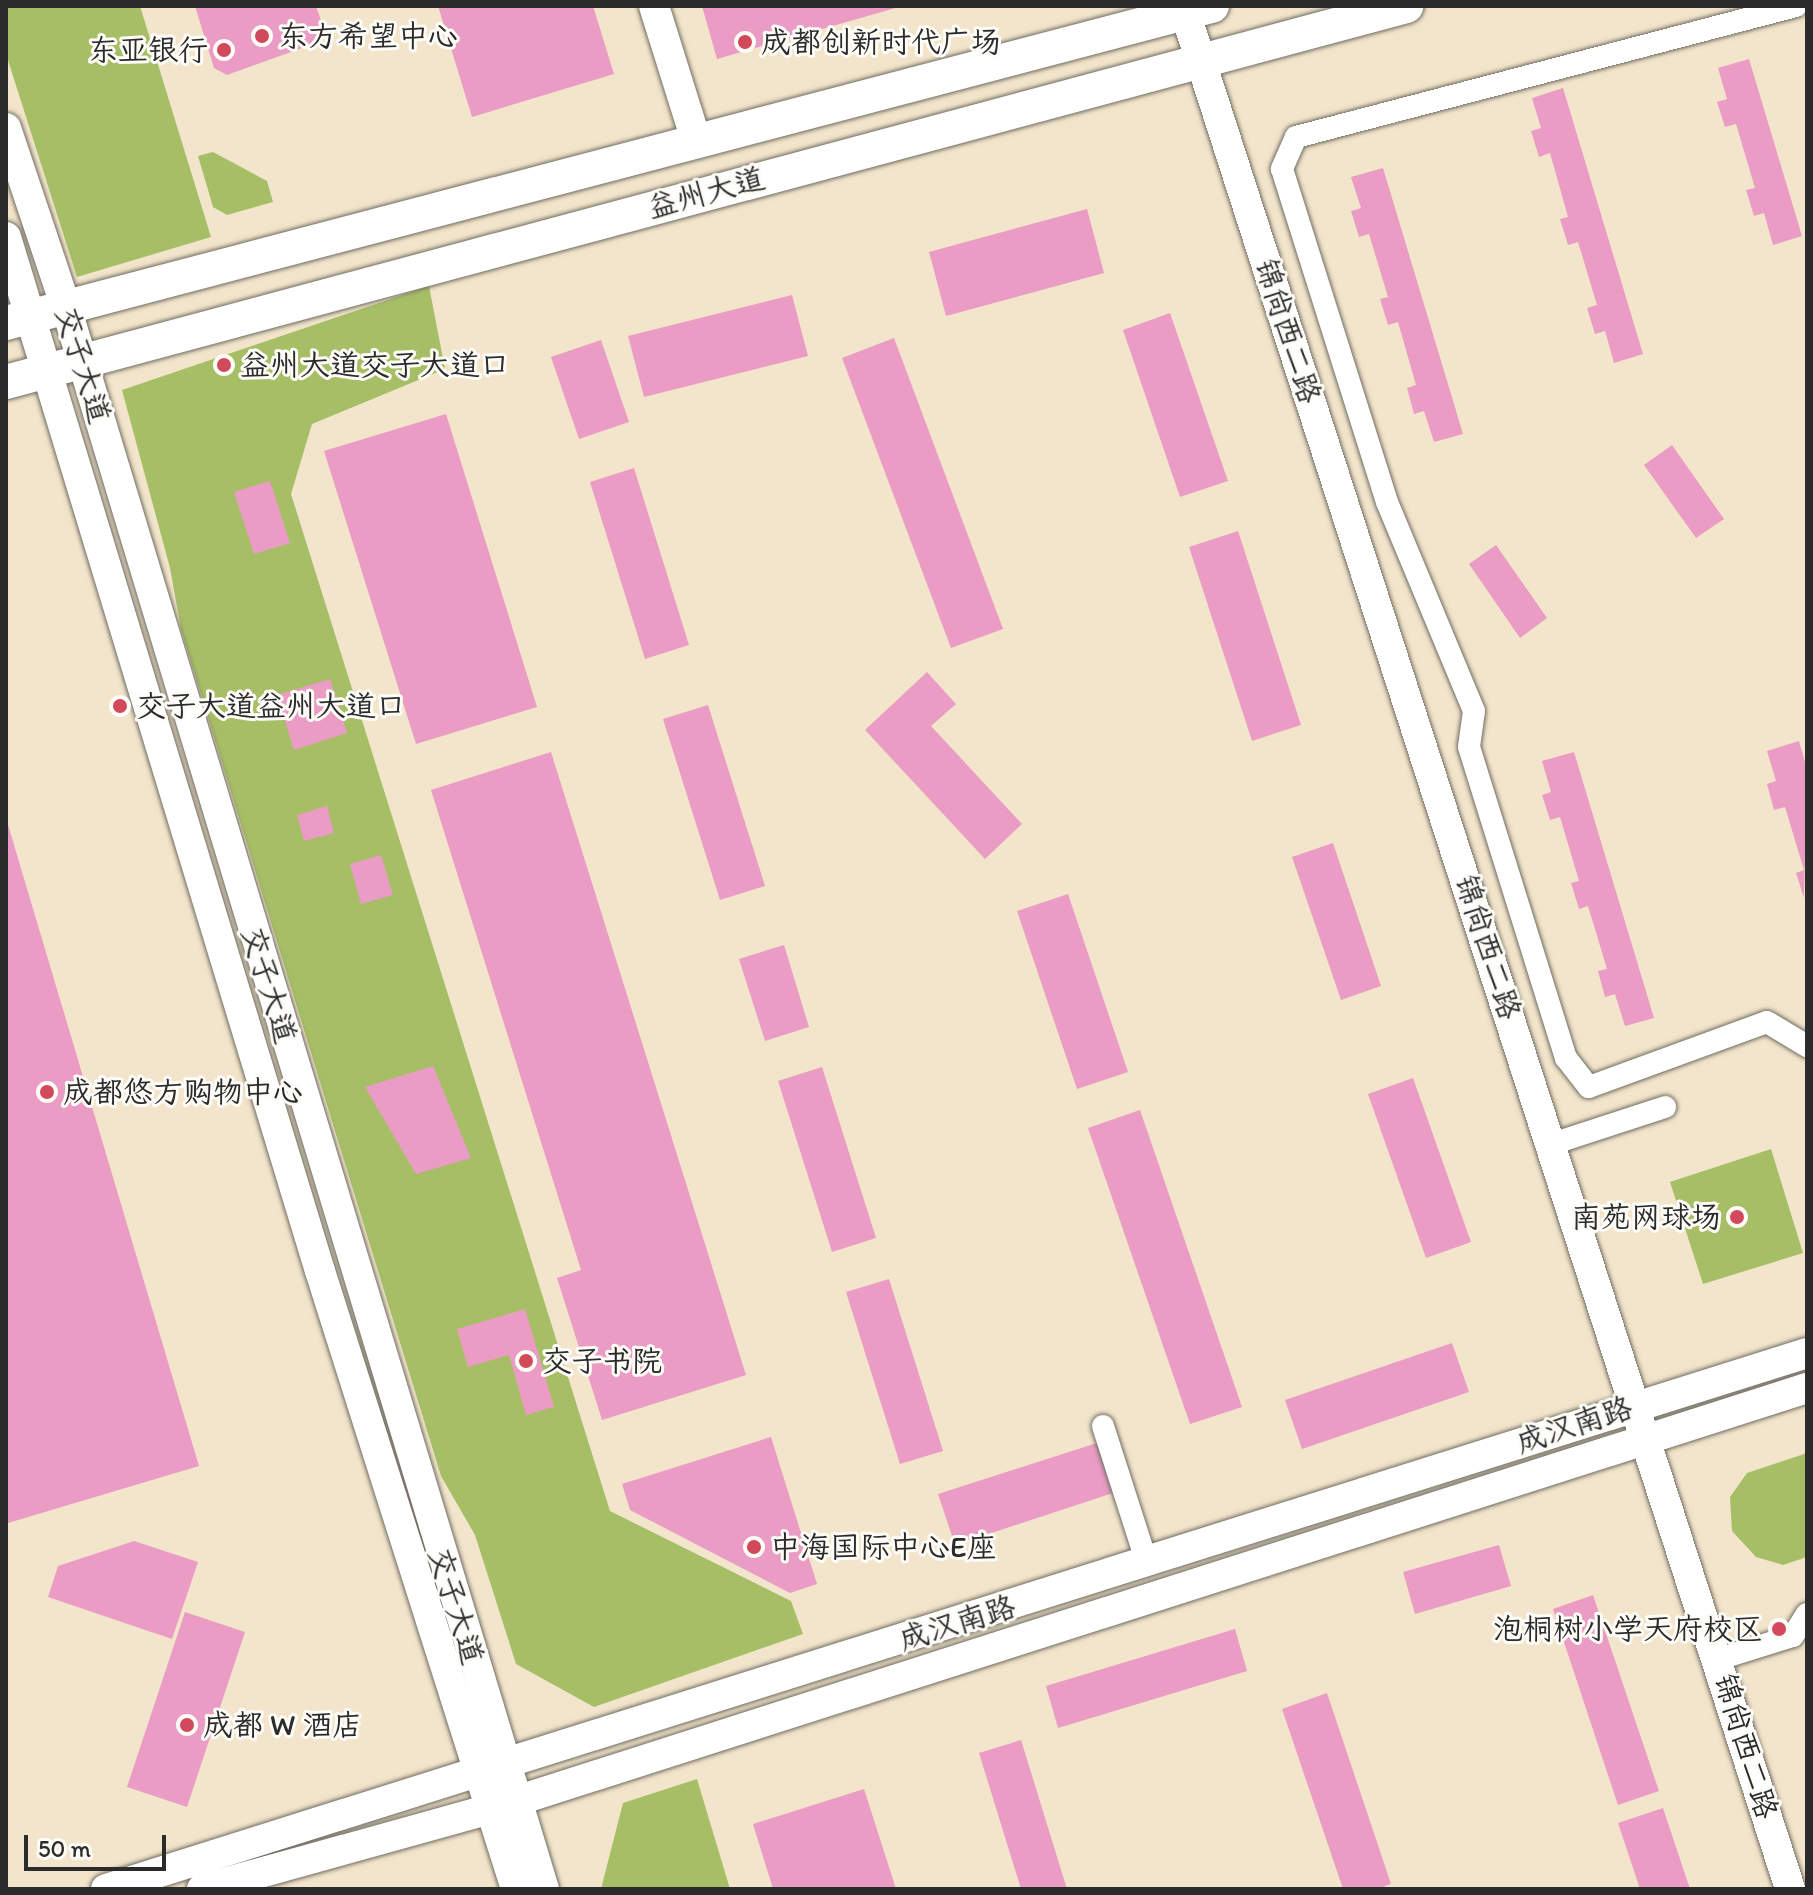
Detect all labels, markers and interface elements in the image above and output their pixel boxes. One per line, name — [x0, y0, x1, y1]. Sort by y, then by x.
place label: 东方希望中心 — [278, 18, 458, 54]
place label: 成都创新时代广场 — [761, 24, 1001, 60]
marker: 东方希望中心 — [253, 27, 271, 45]
place label: 东亚银行 — [88, 32, 208, 68]
marker: 成都创新时代广场 — [736, 33, 754, 51]
marker: 东亚银行 — [215, 41, 233, 59]
street label: 益州大道 — [643, 160, 769, 226]
street label: 锦尚西二路 — [1248, 254, 1328, 408]
street label: 交子大道 — [48, 302, 118, 428]
place label: 益州大道交子大道口 — [240, 347, 510, 383]
marker: 益州大道交子大道口 — [215, 356, 233, 374]
place label: 交子大道益州大道口 — [136, 688, 406, 724]
marker: 交子大道益州大道口 — [111, 697, 129, 715]
street label: 锦尚西二路 — [1448, 870, 1528, 1024]
street label: 交子大道 — [234, 922, 304, 1048]
place label: 成都悠方购物中心 — [63, 1074, 303, 1110]
marker: 成都悠方购物中心 — [38, 1083, 56, 1101]
place label: 南苑网球场 — [1571, 1199, 1721, 1235]
marker: 南苑网球场 — [1728, 1208, 1746, 1226]
place label: 交子书院 — [542, 1343, 662, 1379]
marker: 交子书院 — [517, 1352, 535, 1370]
street label: 成汉南路 — [1511, 1389, 1637, 1461]
place label: 中海国际中心E座 — [770, 1529, 997, 1565]
marker: 中海国际中心E座 — [745, 1538, 763, 1556]
street label: 交子大道 — [421, 1543, 491, 1669]
street label: 成汉南路 — [894, 1588, 1020, 1658]
place label: 泡桐树小学天府校区 — [1493, 1611, 1763, 1647]
marker: 泡桐树小学天府校区 — [1770, 1620, 1788, 1638]
street label: 锦尚西二路 — [1707, 1669, 1785, 1823]
place label: 成都 W 酒店 — [203, 1707, 362, 1743]
marker: 成都 W 酒店 — [178, 1716, 196, 1734]
scale bar — [28, 1819, 170, 1869]
text: 50 m — [38, 1834, 91, 1863]

